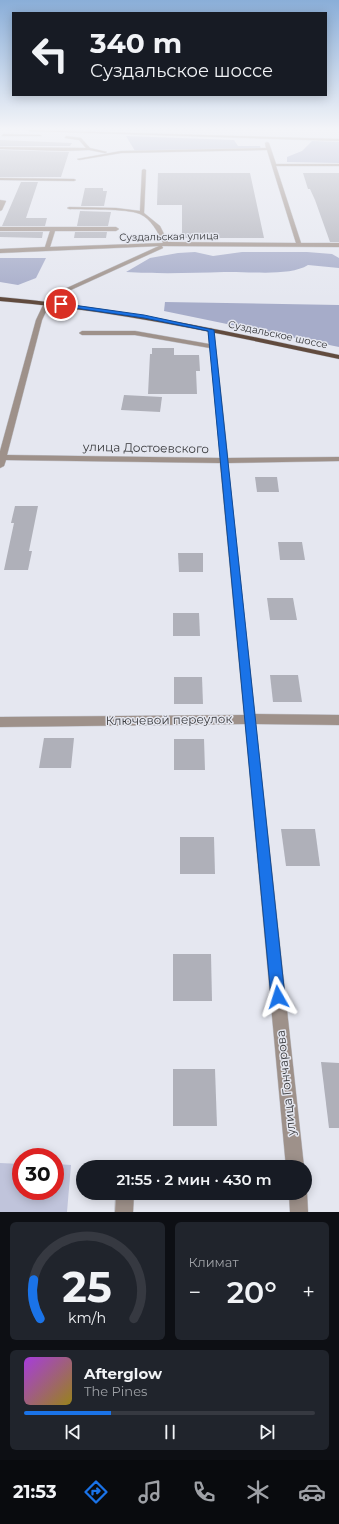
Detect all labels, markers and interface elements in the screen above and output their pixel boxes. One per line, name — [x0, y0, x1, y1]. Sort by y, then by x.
text: 340 m — [90, 26, 182, 60]
icon: left — [24, 28, 76, 80]
text: Суздальское шоссе — [90, 60, 273, 82]
street label: Суздальская улица — [119, 229, 219, 244]
pin — [44, 287, 78, 321]
icon: arrive — [50, 293, 72, 315]
street label: Суздальское шоссе — [227, 318, 329, 351]
street label: улица Достоевского — [82, 439, 210, 456]
street label: Ключевой переулок — [105, 711, 233, 728]
position arrow — [257, 976, 299, 1018]
street label: улица Гончарова — [272, 1030, 299, 1138]
speed limit sign: 30 — [12, 1148, 64, 1200]
text: 21:55 · 2 мин · 430 m — [116, 1170, 272, 1189]
text: Климат — [189, 1254, 239, 1270]
text: 25 — [63, 1262, 112, 1312]
text: 20° — [227, 1274, 277, 1311]
text: − — [189, 1279, 201, 1306]
text: + — [302, 1279, 315, 1306]
text: km/h — [68, 1309, 106, 1327]
text: Afterglow — [84, 1364, 162, 1383]
text: The Pines — [84, 1383, 147, 1399]
icon: previous — [62, 1421, 84, 1443]
icon: pause — [159, 1421, 181, 1443]
icon: next — [256, 1421, 278, 1443]
icon: directions — [82, 1478, 110, 1506]
icon: music — [136, 1478, 164, 1506]
icon: phone — [190, 1478, 218, 1506]
icon: climate — [244, 1478, 272, 1506]
icon: car — [298, 1478, 326, 1506]
text: 21:53 — [13, 1481, 57, 1503]

